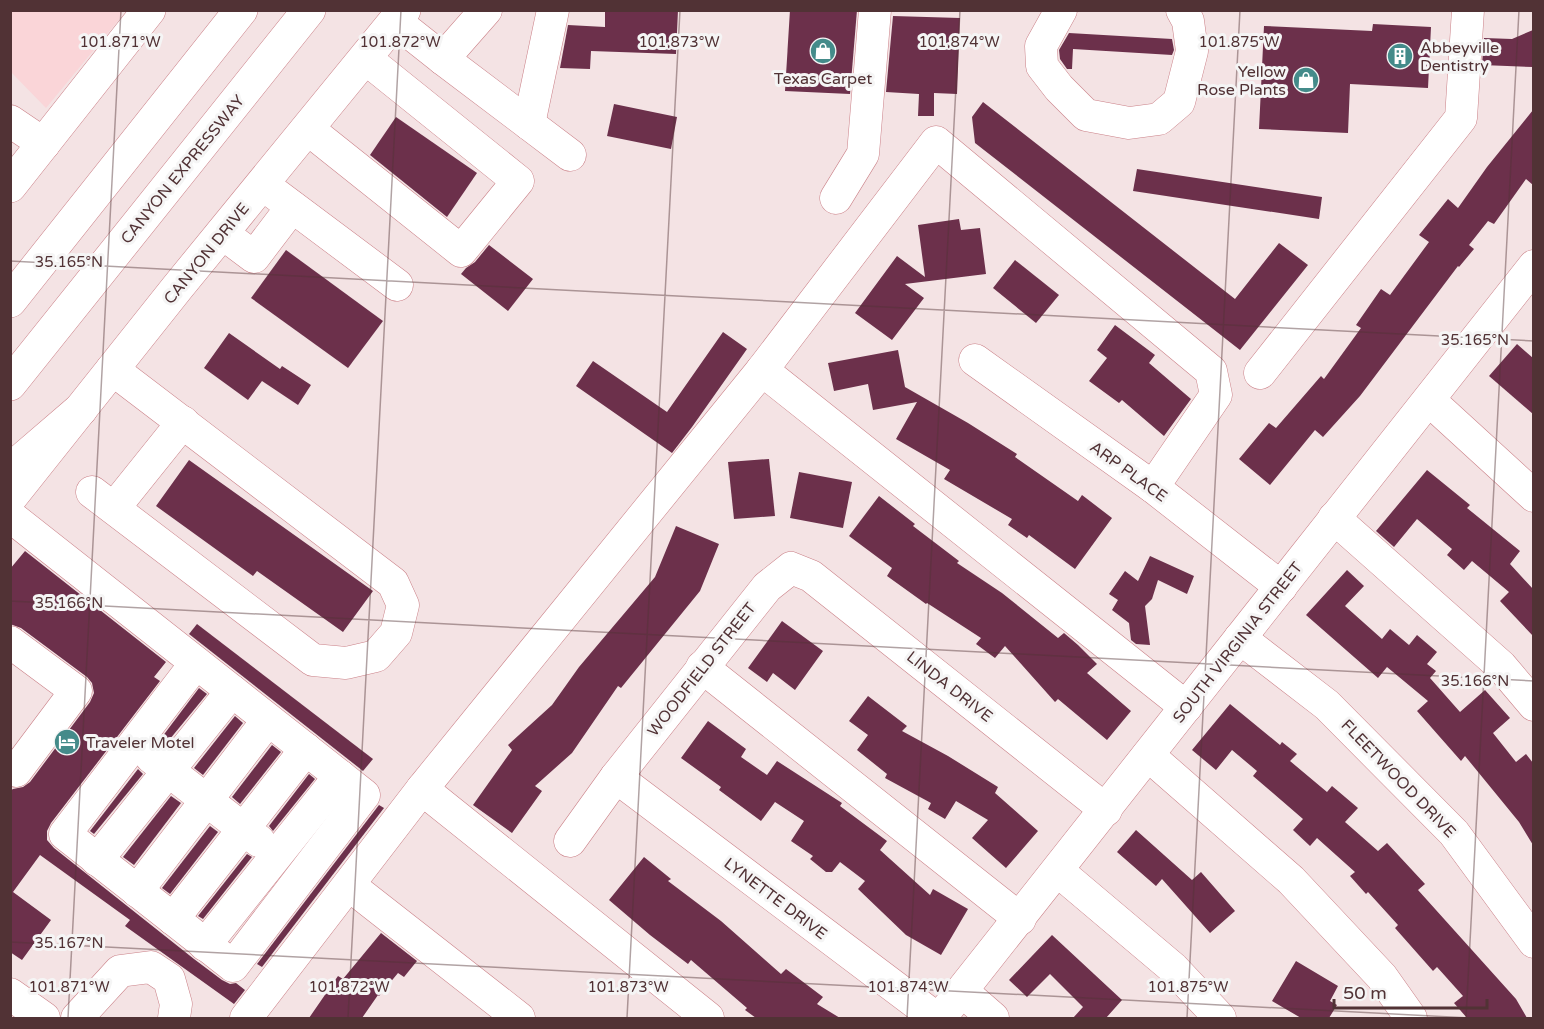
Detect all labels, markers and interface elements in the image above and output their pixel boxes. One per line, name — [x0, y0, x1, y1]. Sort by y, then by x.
text: 101.871°W — [79, 33, 161, 51]
text: 101.872°W — [359, 33, 441, 51]
text: 101.873°W — [638, 33, 720, 51]
text: 101.874°W — [918, 33, 1000, 51]
text: 101.875°W — [1199, 33, 1279, 51]
shop icon: Texas Carpet — [808, 36, 838, 66]
place label: Abbeyville Dentistry — [1420, 38, 1499, 76]
building icon: Abbeyville Dentistry — [1385, 41, 1415, 71]
place label: Yellow Rose Plants — [1197, 62, 1286, 100]
shop icon: Yellow Rose Plants — [1291, 65, 1321, 95]
place label: Texas Carpet — [774, 69, 872, 89]
street label: CANYON EXPRESSWAY — [116, 91, 249, 248]
street label: CANYON DRIVE — [160, 199, 254, 308]
text: 35.165°N — [35, 253, 103, 271]
text: 35.165°N — [1441, 331, 1509, 349]
street label: ARP PLACE — [1086, 437, 1171, 507]
street label: SOUTH VIRGINIA STREET — [1169, 558, 1307, 727]
text: 35.166°N — [35, 594, 103, 612]
street label: WOODFIELD STREET — [643, 598, 761, 741]
street label: LINDA DRIVE — [902, 647, 996, 727]
text: 35.166°N — [1441, 672, 1509, 690]
street label: FLEETWOOD DRIVE — [1337, 715, 1460, 842]
hotel icon: Traveler Motel — [52, 727, 82, 757]
place label: Traveler Motel — [86, 733, 194, 753]
street label: LYNETTE DRIVE — [720, 853, 831, 944]
text: 35.167°N — [35, 934, 103, 952]
scale bar — [1334, 972, 1487, 1010]
text: 101.871°W — [28, 978, 110, 996]
text: 101.872°W — [308, 978, 390, 996]
text: 101.873°W — [587, 978, 669, 996]
text: 101.874°W — [867, 978, 949, 996]
text: 101.875°W — [1148, 978, 1228, 996]
text: 50 m — [1343, 982, 1387, 1004]

